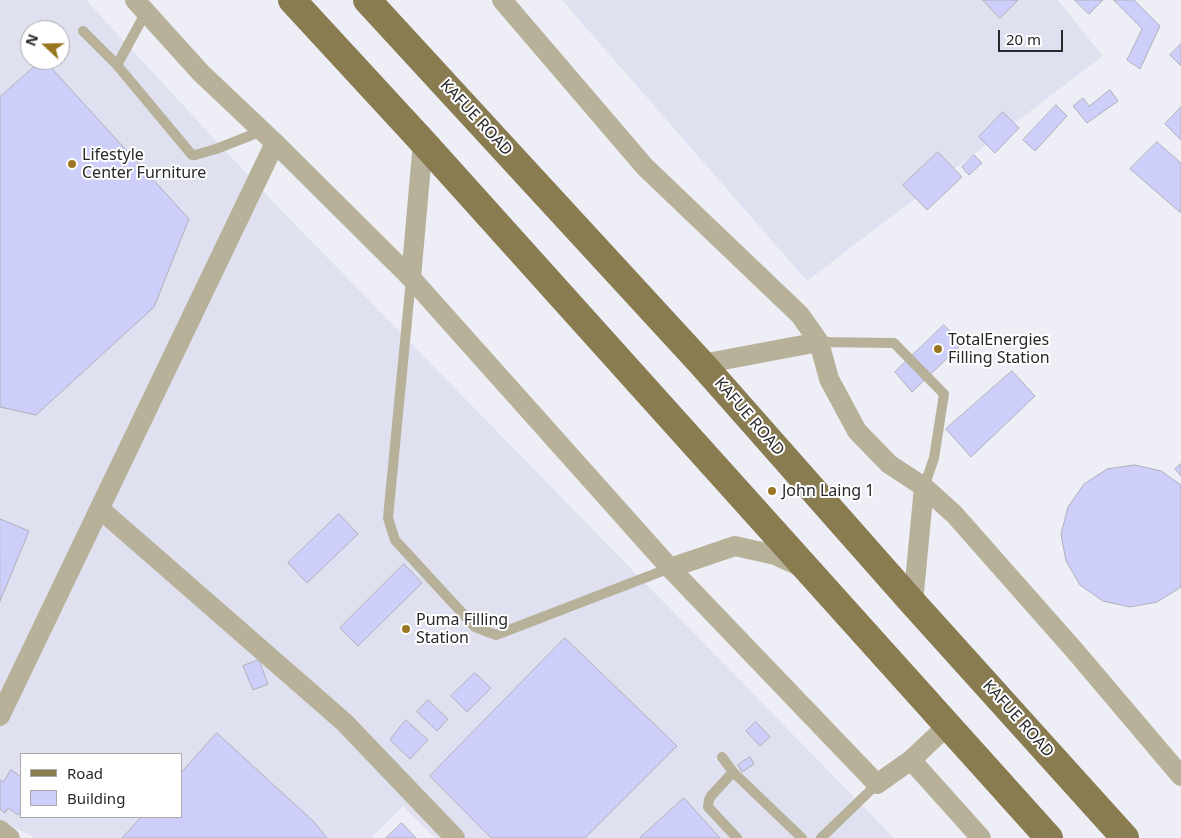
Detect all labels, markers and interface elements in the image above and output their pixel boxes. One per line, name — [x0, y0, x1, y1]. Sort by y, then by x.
north arrow — [20, 20, 70, 70]
scale bar — [1001, 20, 1066, 52]
text: 20 m — [1006, 29, 1041, 49]
text: N — [21, 31, 42, 49]
street label: KAFUE ROAD — [436, 76, 516, 160]
place label: Lifestyle Center Furniture — [82, 145, 206, 183]
marker: Lifestyle Center Furniture — [66, 158, 78, 170]
place label: TotalEnergies Filling Station — [948, 330, 1050, 368]
marker: TotalEnergies Filling Station — [932, 343, 944, 355]
street label: KAFUE ROAD — [710, 374, 788, 460]
place label: John Laing 1 — [782, 481, 875, 501]
marker: John Laing 1 — [766, 485, 778, 497]
place label: Puma Filling Station — [416, 610, 508, 648]
marker: Puma Filling Station — [400, 623, 412, 635]
street label: KAFUE ROAD — [978, 676, 1058, 762]
legend — [20, 753, 182, 818]
text: Road — [67, 763, 103, 783]
text: Building — [67, 788, 125, 808]

